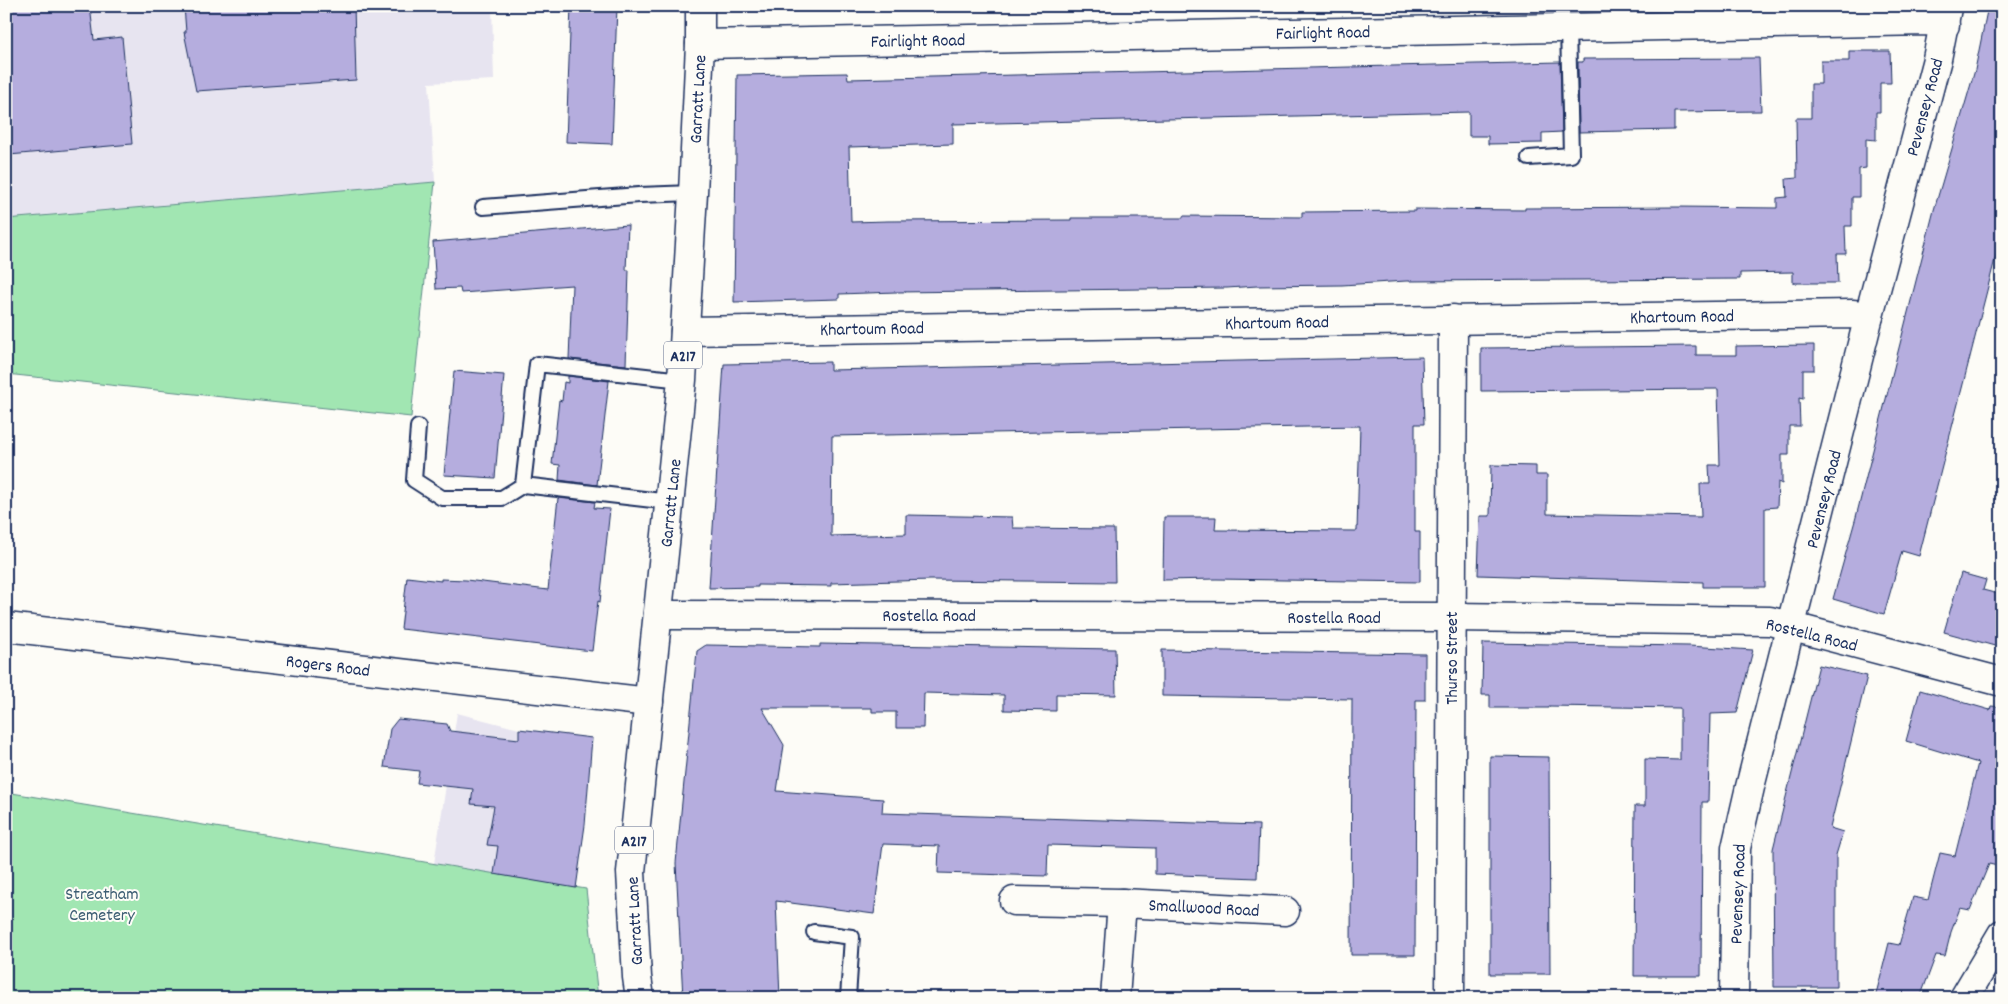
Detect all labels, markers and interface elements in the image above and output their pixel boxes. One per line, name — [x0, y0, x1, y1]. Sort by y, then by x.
street label: Fairlight Road — [1276, 21, 1371, 48]
street label: Fairlight Road — [871, 29, 966, 56]
street label: Garratt Lane — [685, 54, 714, 144]
street label: Pevensey Road — [1901, 56, 1951, 159]
street label: Khartoum Road — [1630, 305, 1734, 332]
street label: Khartoum Road — [1225, 311, 1329, 338]
street label: Khartoum Road — [820, 317, 924, 344]
road number: A217 — [664, 342, 702, 368]
street label: Pevensey Road — [1801, 448, 1850, 551]
street label: Garratt Lane — [655, 458, 690, 549]
street label: Rostella Road — [882, 605, 976, 630]
street label: Rostella Road — [1287, 607, 1381, 632]
street label: Thurso Street — [1441, 611, 1466, 705]
street label: Rostella Road — [1763, 613, 1860, 660]
street label: Rogers Road — [284, 650, 371, 685]
road number: A217 — [615, 826, 653, 854]
street label: Pevensey Road — [1725, 843, 1754, 945]
street label: Garratt Lane — [622, 876, 651, 966]
park label: Streatham Cemetery — [65, 883, 139, 929]
street label: Smallwood Road — [1148, 894, 1260, 925]

